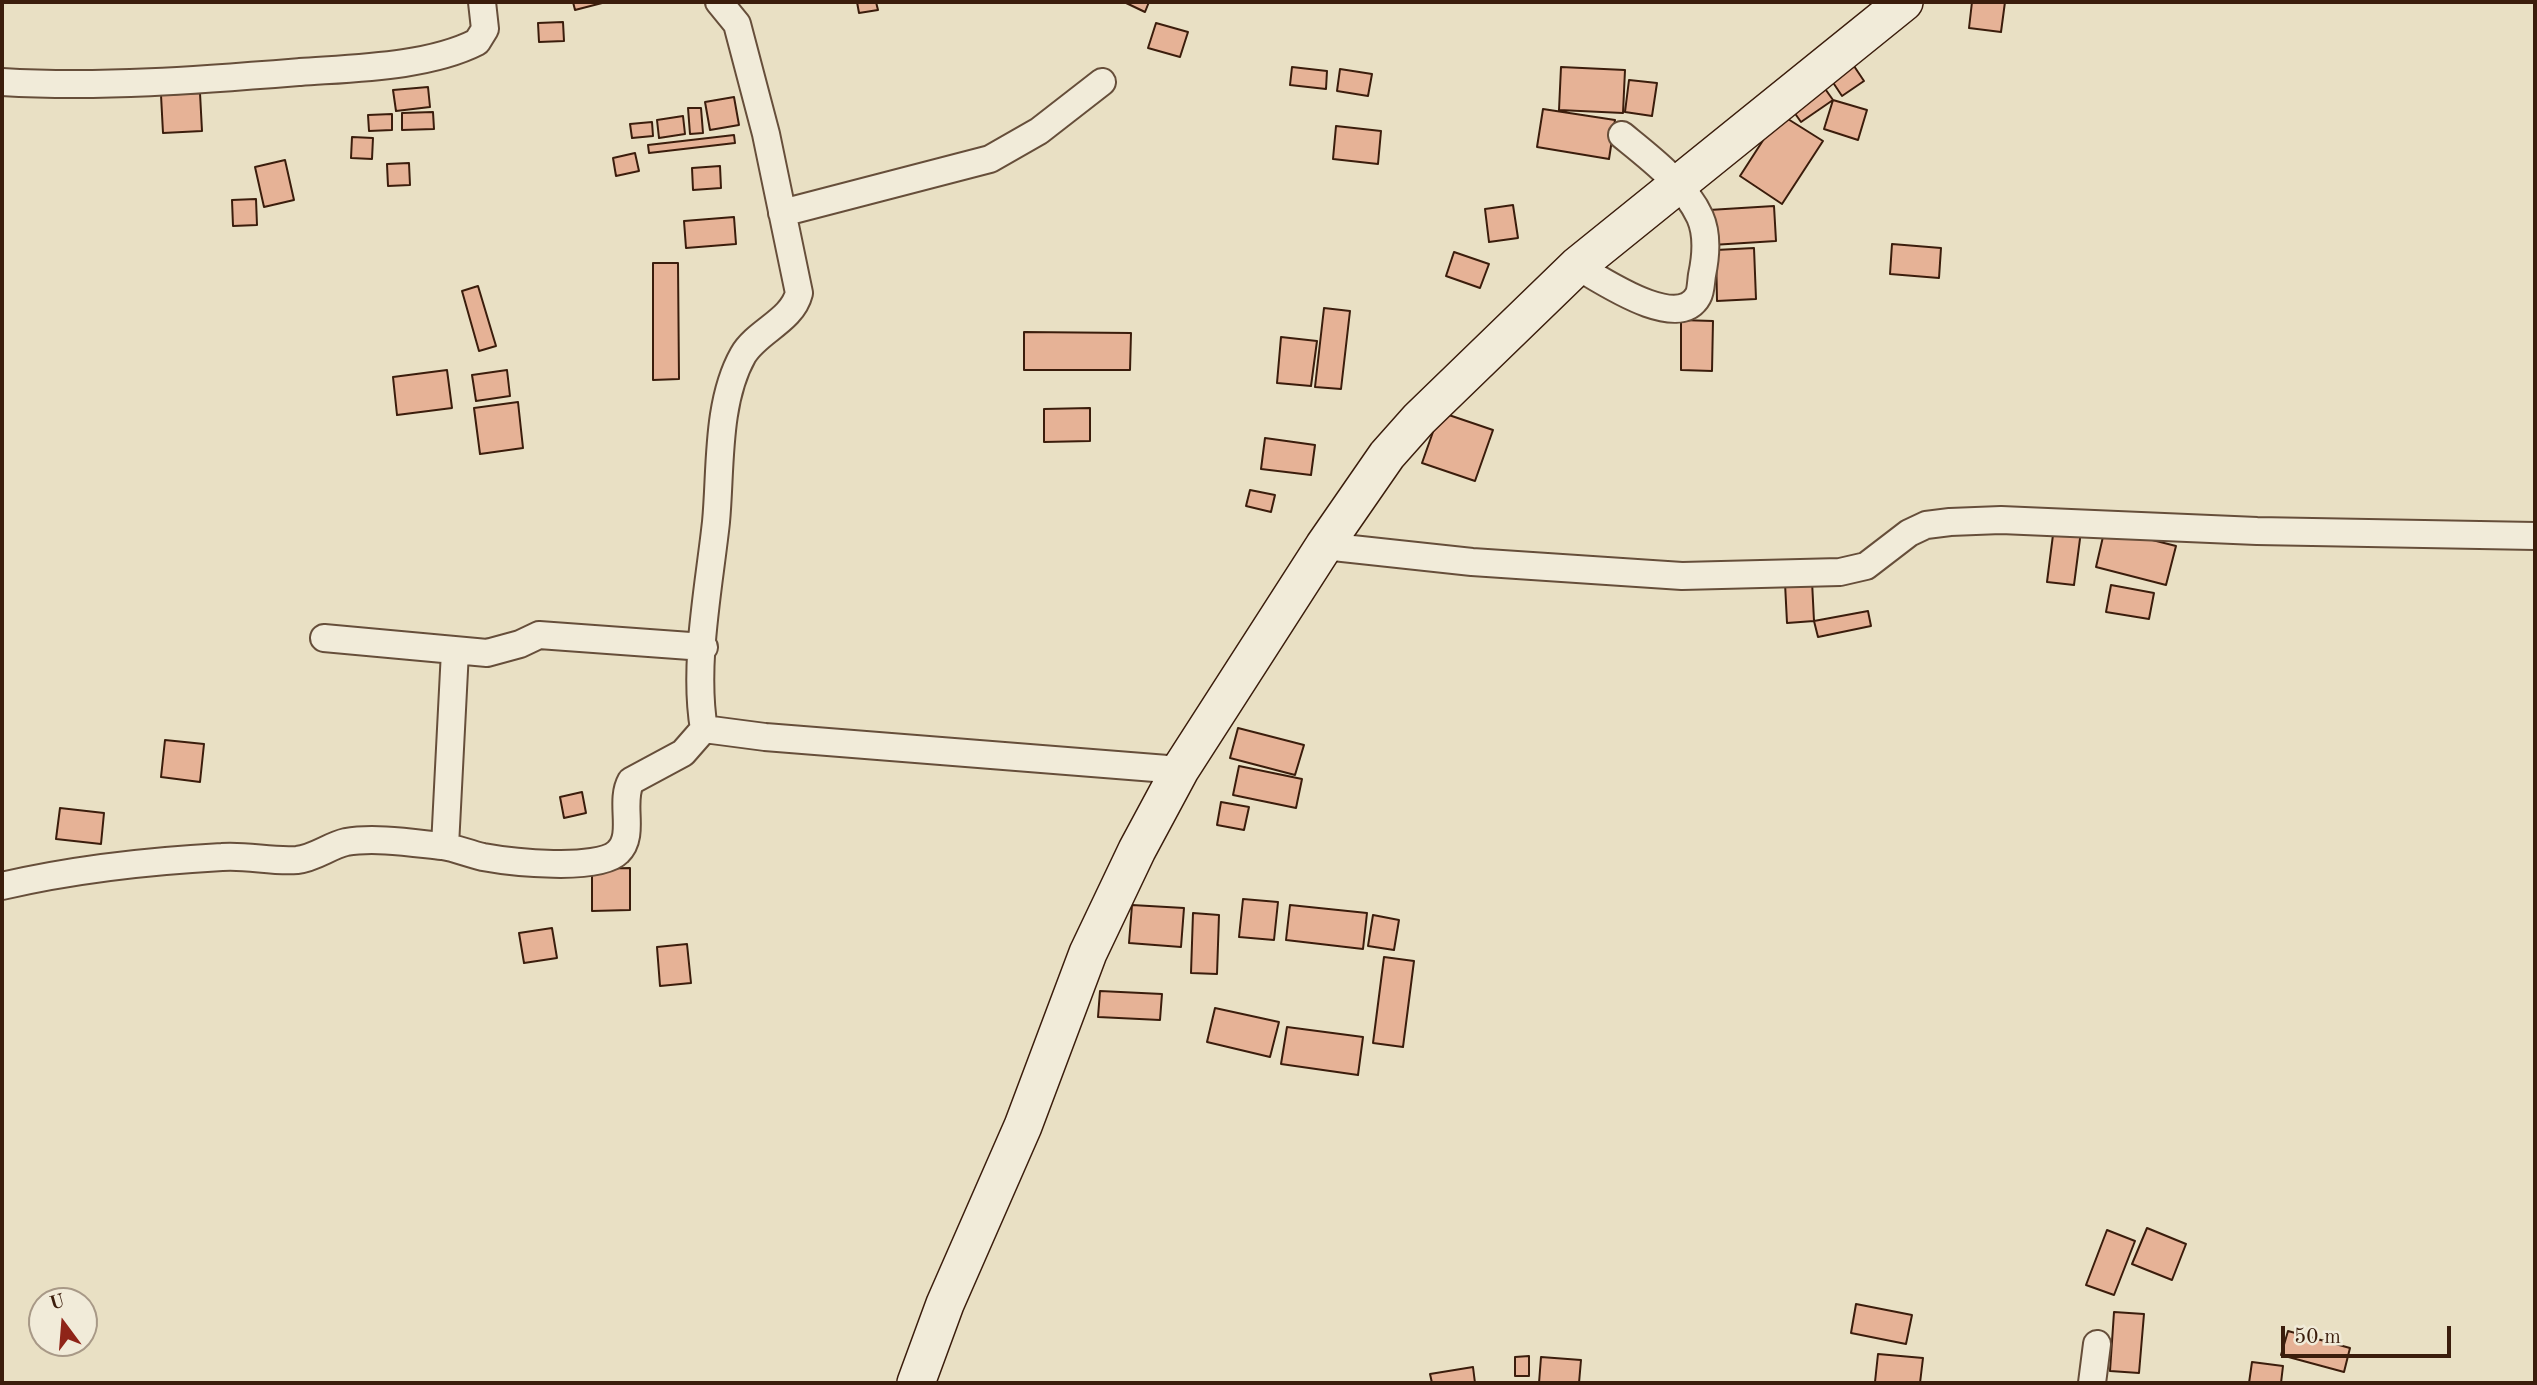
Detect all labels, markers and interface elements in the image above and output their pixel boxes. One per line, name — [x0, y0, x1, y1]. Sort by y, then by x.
north arrow — [28, 1287, 98, 1357]
text: U — [48, 1292, 67, 1314]
scale bar — [2285, 1312, 2455, 1356]
text: 50 m — [2294, 1327, 2341, 1348]

